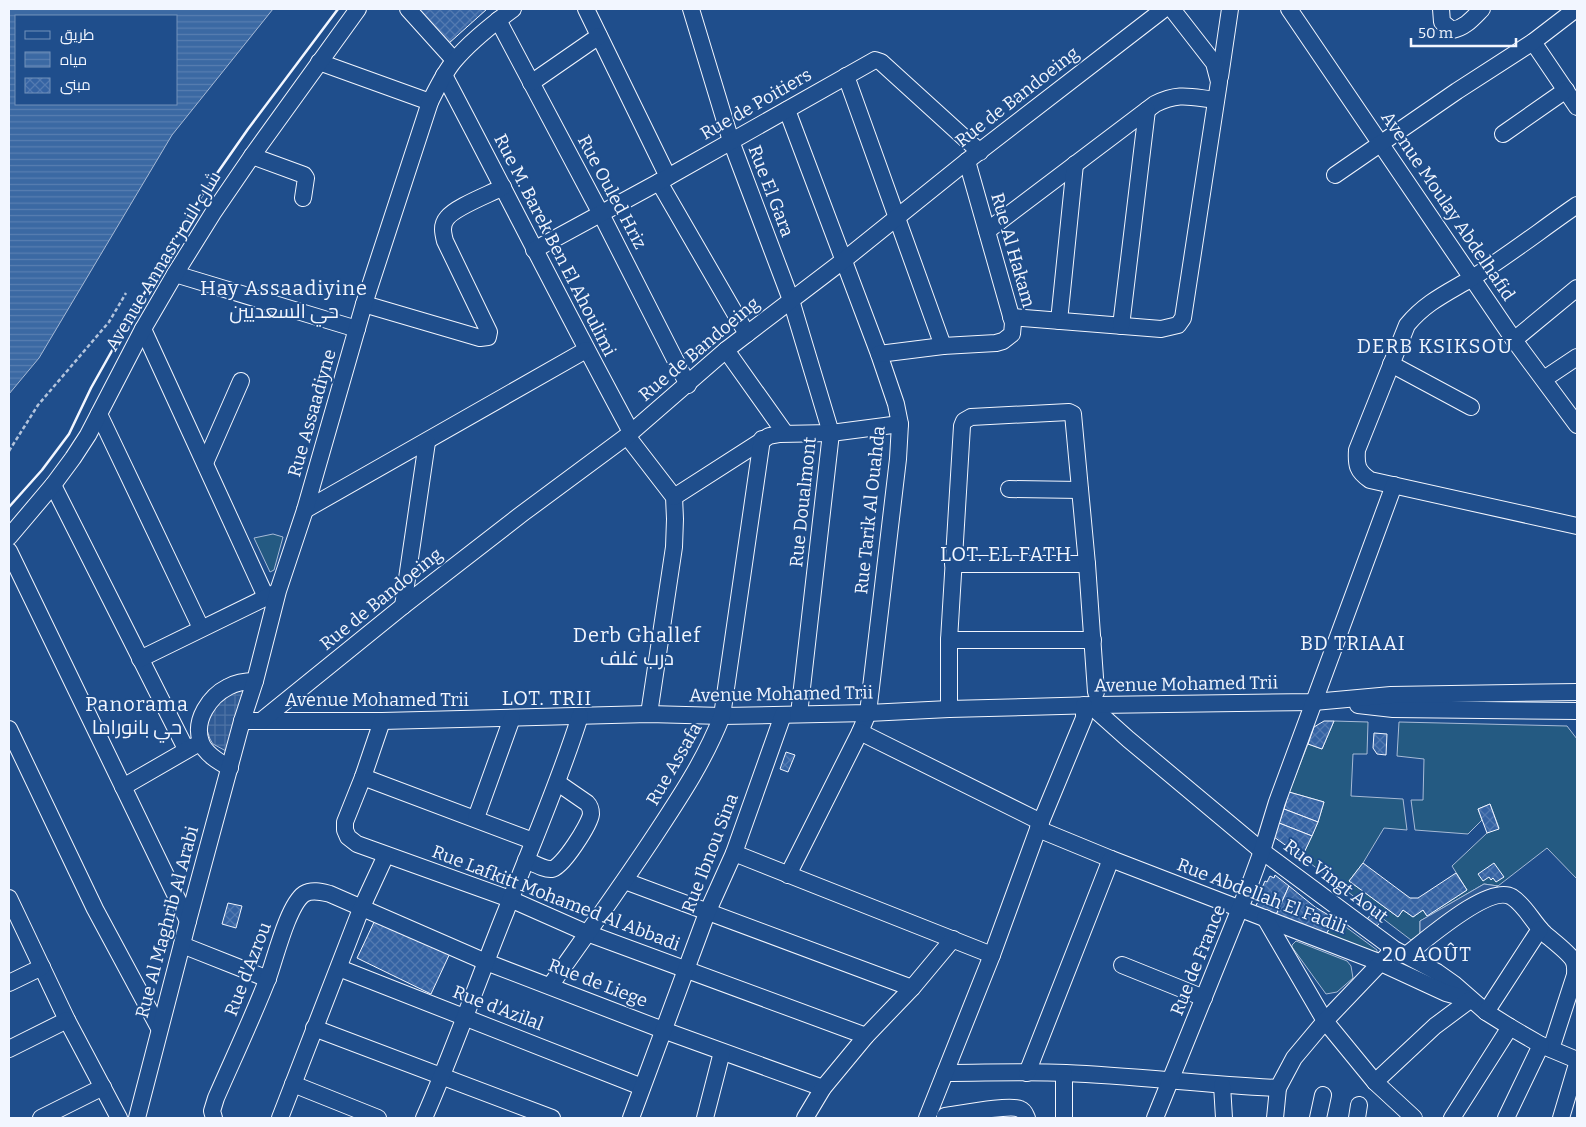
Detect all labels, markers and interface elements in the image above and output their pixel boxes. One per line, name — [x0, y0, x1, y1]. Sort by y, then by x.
legend — [15, 15, 178, 105]
scale bar — [1411, 15, 1516, 47]
text: 50 m — [1418, 24, 1454, 42]
text: طريق — [60, 26, 94, 45]
street label: Rue de Bandoeing — [951, 42, 1083, 152]
text: مياه — [60, 51, 87, 69]
street label: Rue de Poitiers — [697, 63, 815, 145]
text: مبنى — [60, 76, 91, 95]
street label: Avenue Moulay Abdelhafid — [1376, 107, 1520, 305]
street label: Rue M. Barek Ben El Ahoulimi — [489, 130, 621, 360]
street label: Rue Ouled Hriz — [573, 131, 651, 253]
street label: Rue El Gara — [743, 142, 799, 240]
street label: Avenue Annasr شارع النصر — [101, 167, 226, 355]
street label: Rue Al Hakam — [986, 190, 1040, 310]
district label: Hay Assaadiyine حي السعديين — [200, 276, 368, 327]
street label: Rue de Bandoeing — [634, 292, 764, 406]
district label: DERB KSIKSOU — [1357, 334, 1513, 358]
street label: Rue Assaadiyne — [283, 347, 341, 479]
street label: Rue Tarik Al Ouahda — [850, 424, 890, 595]
street label: Rue Doualmont — [785, 435, 821, 568]
district label: LOT. EL FATH — [940, 542, 1072, 566]
street label: Rue de Bandoeing — [316, 543, 446, 655]
district label: Derb Ghallef درب غلف — [573, 623, 702, 670]
district label: BD TRIAAI — [1300, 631, 1406, 655]
street label: Avenue Mohamed Trii — [1094, 671, 1278, 697]
street label: Avenue Mohamed Trii — [689, 681, 873, 707]
district label: LOT. TRII — [502, 686, 592, 710]
street label: Avenue Mohamed Trii — [285, 689, 469, 711]
district label: Panorama حي بانوراما — [85, 692, 189, 743]
street label: Rue Assafa — [642, 719, 707, 809]
street label: Rue Ibnou Sina — [677, 790, 743, 916]
street label: Rue Al Maghrib Al Arabi — [131, 824, 203, 1020]
street label: Rue Vingt Aout — [1279, 835, 1393, 928]
street label: Rue Lafkitt Mohamed Al Abbadi — [429, 840, 683, 956]
street label: Rue Abdellah El Fadili — [1174, 853, 1350, 939]
street label: Rue de France — [1166, 901, 1230, 1019]
street label: Rue d'Azrou — [220, 919, 276, 1019]
district label: 20 AOÛT — [1382, 942, 1472, 966]
street label: Rue de Liege — [545, 954, 651, 1012]
street label: Rue d'Azilal — [450, 981, 546, 1035]

